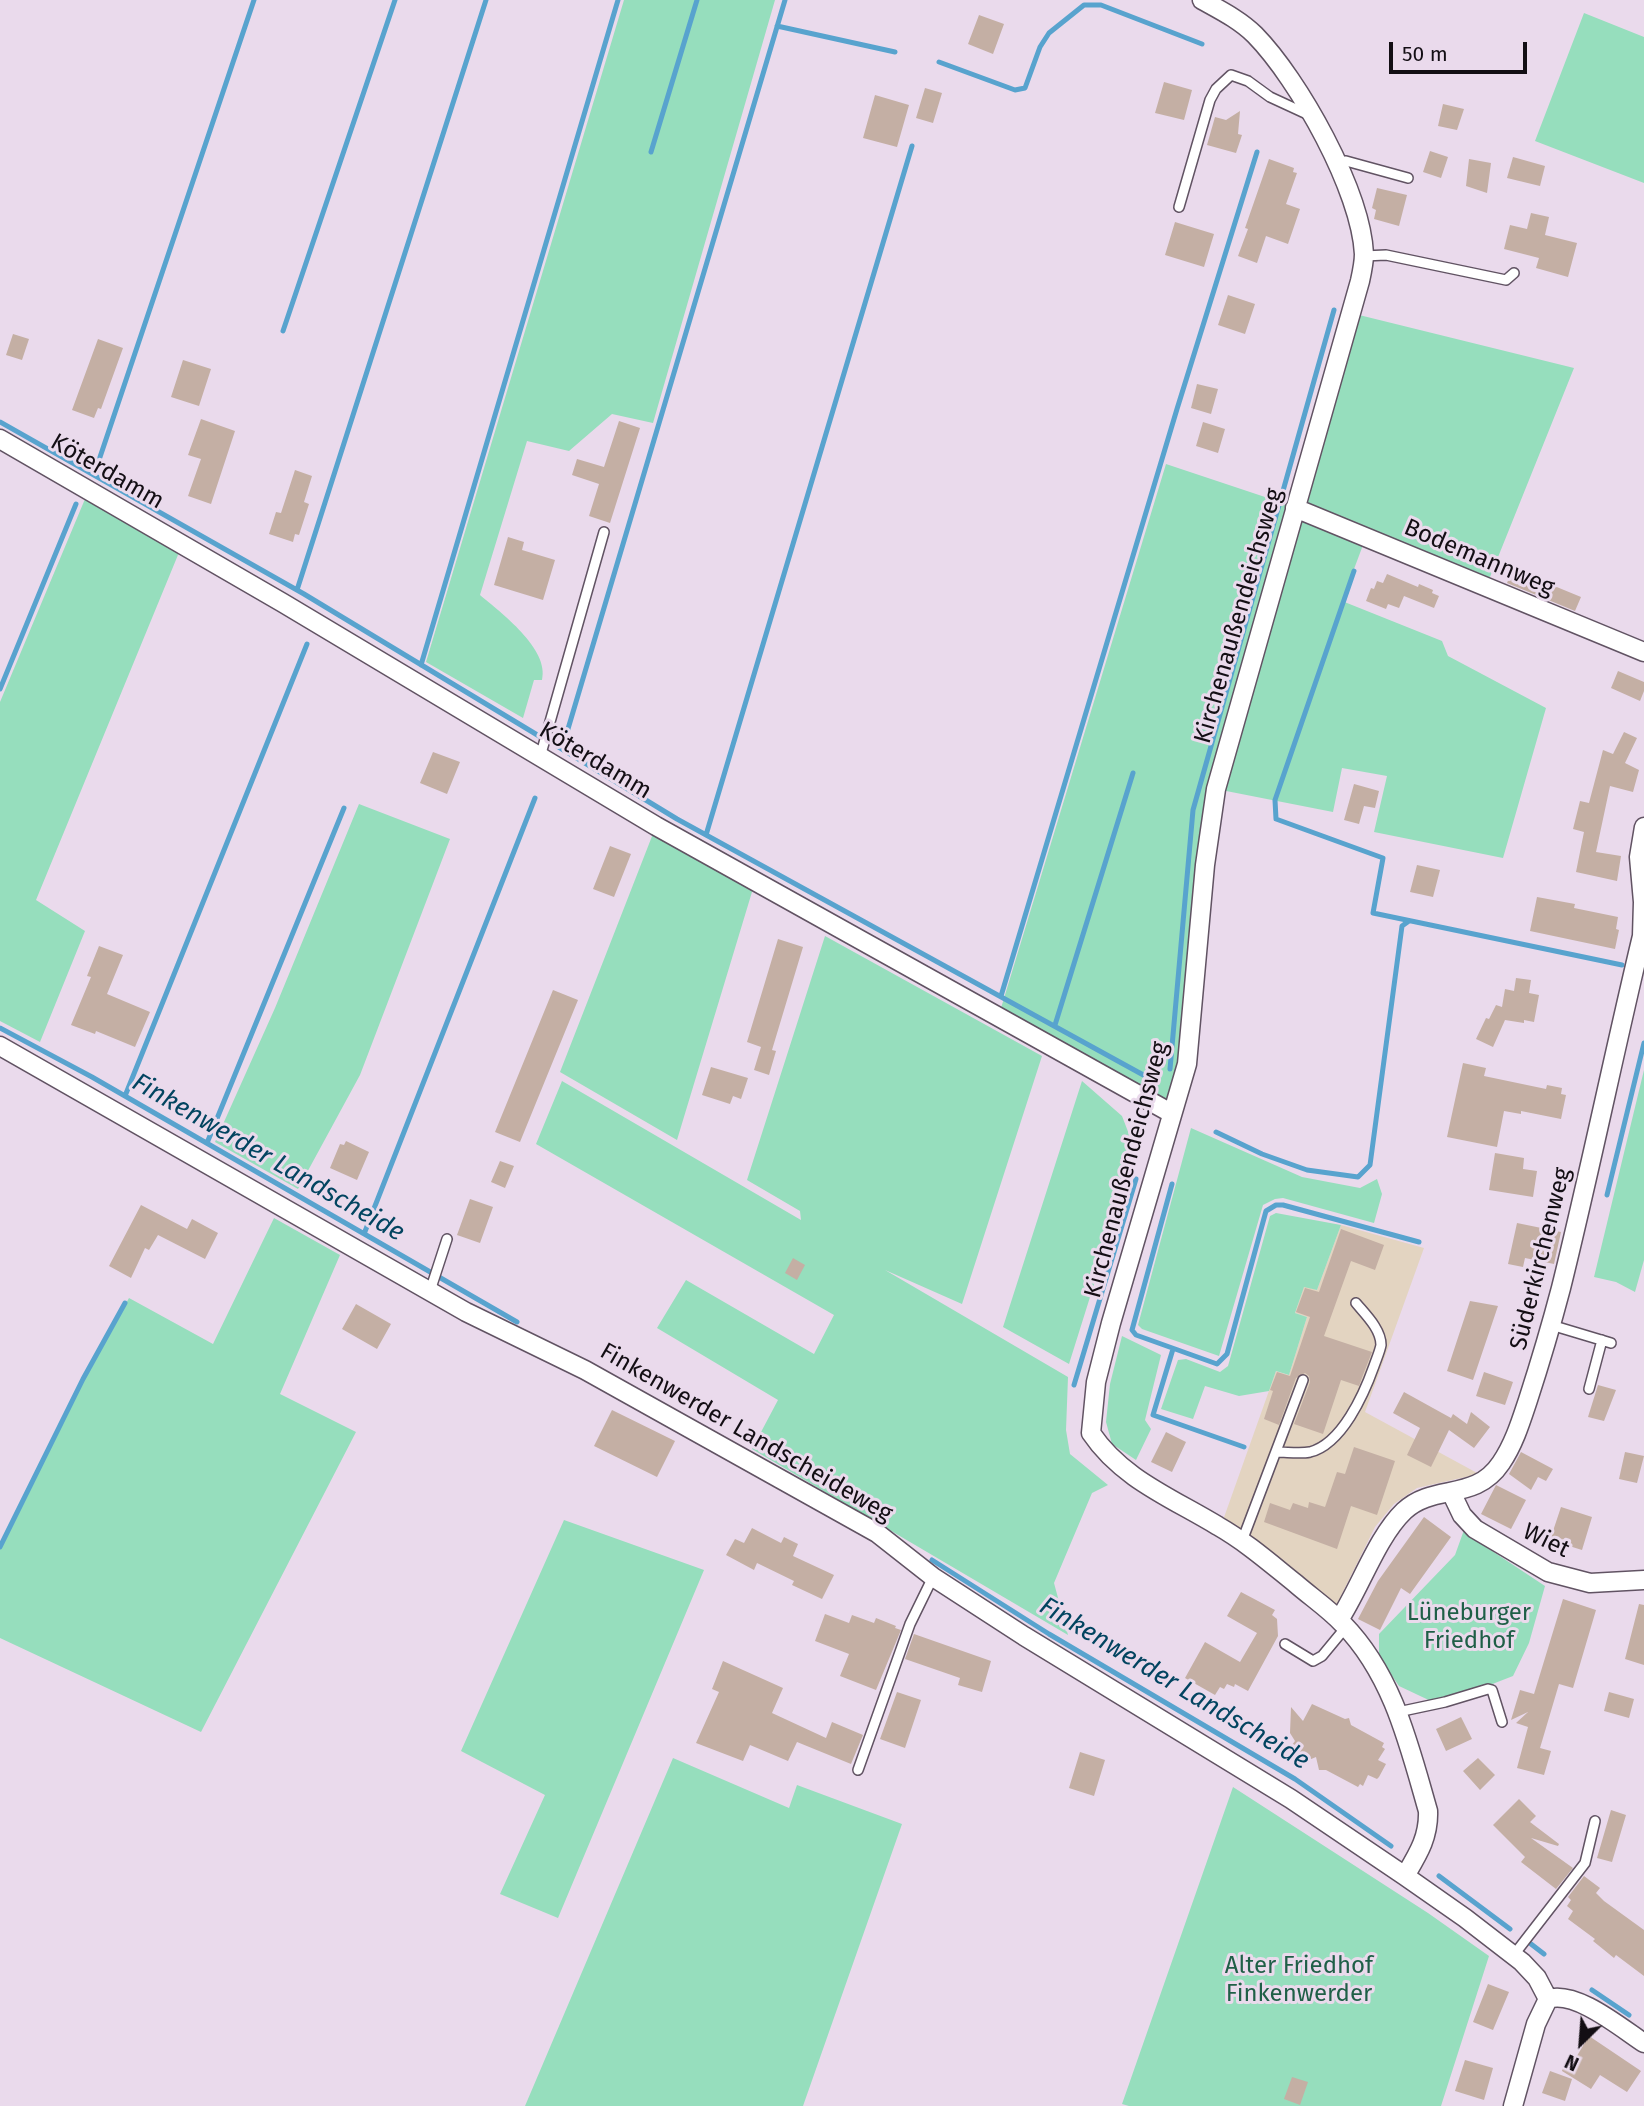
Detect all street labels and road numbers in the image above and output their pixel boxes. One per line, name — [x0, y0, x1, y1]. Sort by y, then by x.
street label: Köterdamm — [45, 428, 169, 516]
street label: Kirchenaußendeichsweg — [1189, 485, 1289, 747]
street label: Bodemannweg — [1399, 513, 1559, 603]
street label: Köterdamm — [533, 716, 657, 806]
street label: Kirchenaußendeichsweg — [1079, 1039, 1175, 1301]
street label: Süderkirchenweg — [1504, 1165, 1578, 1353]
street label: Finkenwerder Landscheideweg — [595, 1337, 897, 1529]
street label: Wiet — [1518, 1517, 1574, 1565]

